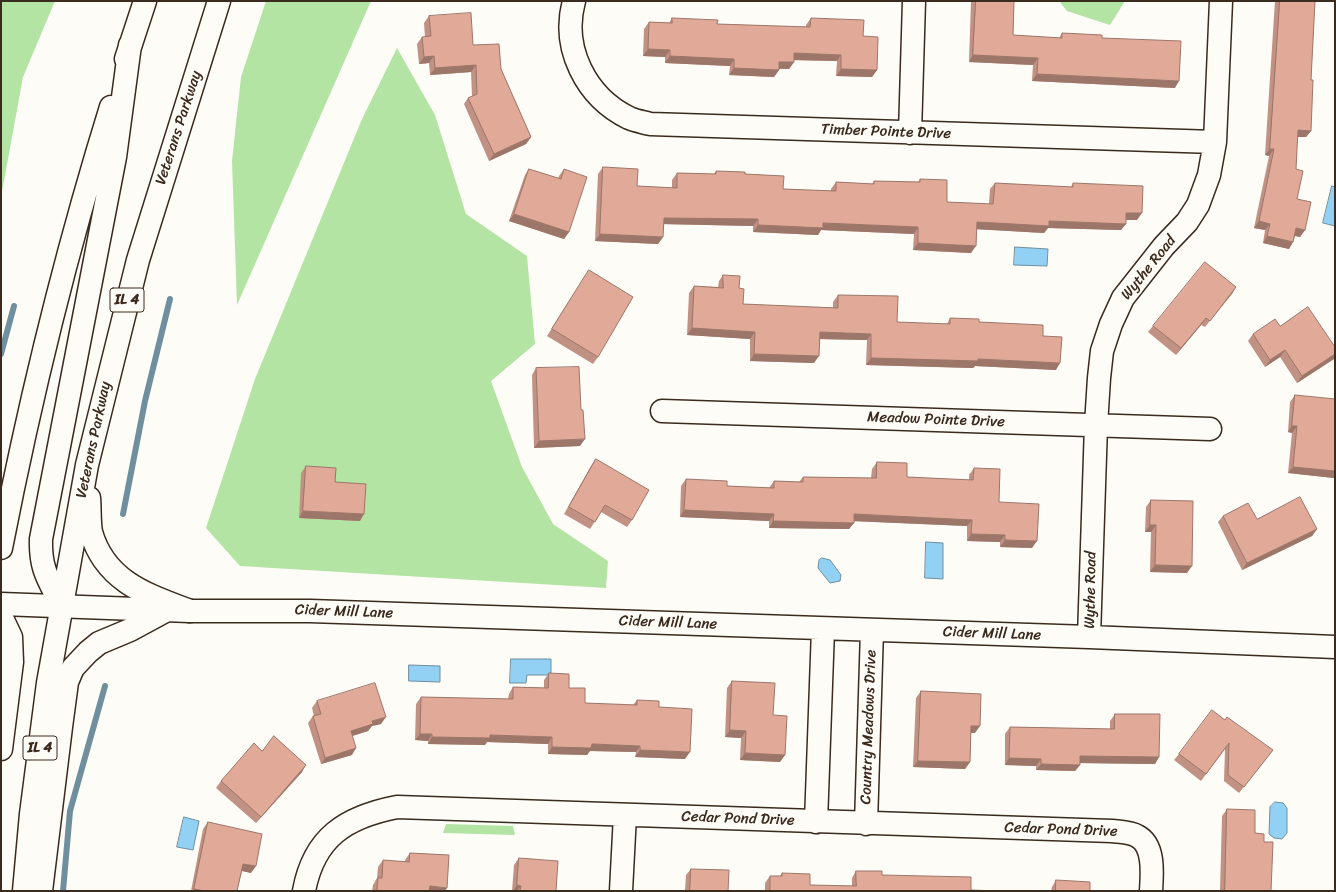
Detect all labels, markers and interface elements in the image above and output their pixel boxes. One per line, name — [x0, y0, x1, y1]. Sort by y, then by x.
street label: Veterans Parkway — [152, 69, 206, 187]
street label: Timber Pointe Drive — [821, 121, 951, 143]
street label: Wythe Road — [1118, 232, 1180, 304]
road number: IL 4 — [110, 288, 144, 312]
street label: Veterans Parkway — [73, 380, 115, 500]
street label: Meadow Pointe Drive — [867, 409, 1005, 431]
street label: Wythe Road — [1081, 551, 1101, 629]
street label: Cider Mill Lane — [295, 601, 393, 623]
street label: Cider Mill Lane — [619, 612, 717, 634]
street label: Cider Mill Lane — [943, 623, 1041, 645]
street label: Country Meadows Drive — [857, 649, 881, 805]
road number: IL 4 — [23, 736, 57, 760]
street label: Cedar Pond Drive — [681, 808, 795, 830]
street label: Cedar Pond Drive — [1004, 819, 1118, 841]

